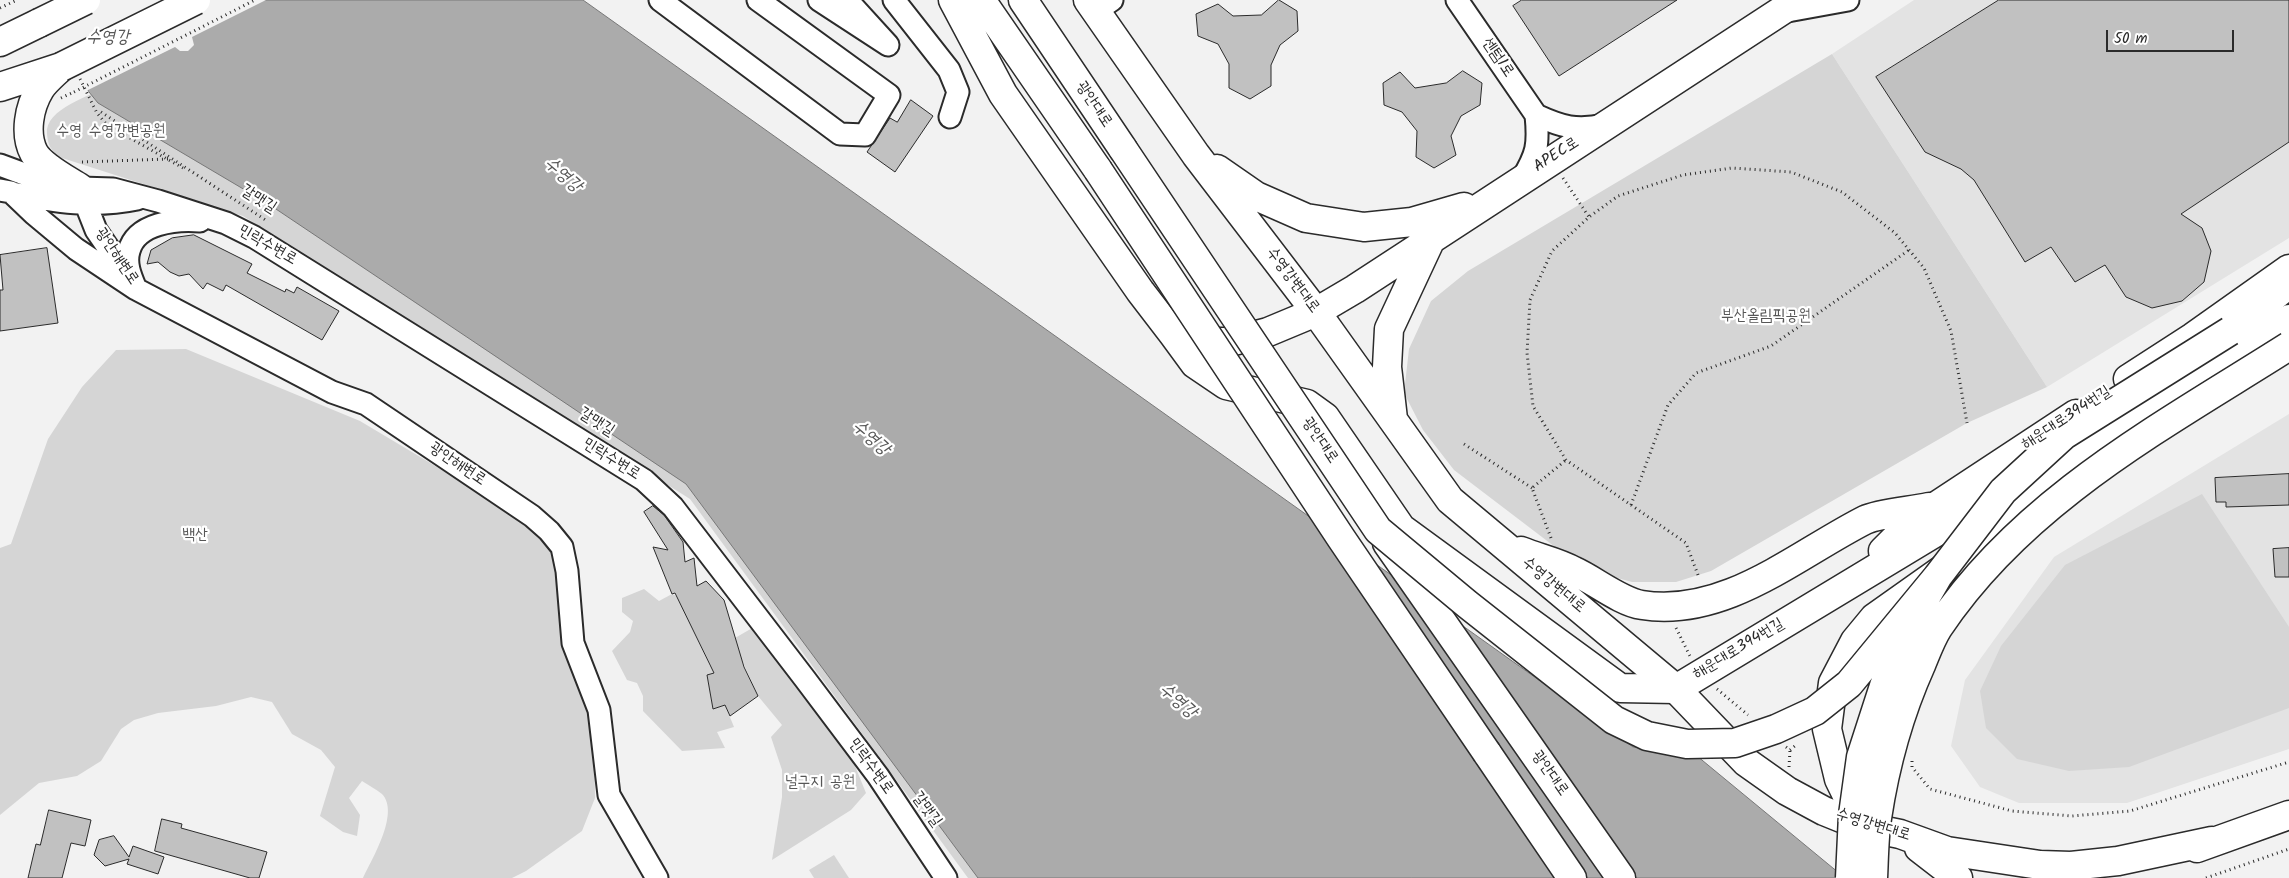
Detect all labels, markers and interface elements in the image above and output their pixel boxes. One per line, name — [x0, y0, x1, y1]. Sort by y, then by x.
scale bar — [2109, 20, 2236, 52]
text: 50 m — [2114, 27, 2148, 51]
water label: 수영강 — [86, 28, 130, 50]
street label: 센텀1로 — [1477, 35, 1517, 81]
street label: 광안대로 — [1071, 78, 1115, 132]
park label: 수영 수영강변공원 — [56, 122, 166, 142]
street label: APEC로 — [1531, 134, 1583, 178]
water label: 수영강 — [539, 154, 585, 198]
street label: 갈맷길 — [237, 181, 279, 219]
street label: 민락수변로 — [234, 222, 300, 270]
street label: 광안해변로 — [90, 225, 142, 289]
street label: 수영강변대로 — [1261, 244, 1323, 318]
park label: 부산올림픽공원 — [1721, 307, 1811, 327]
street label: 해운대로394번길 — [2019, 383, 2115, 455]
street label: 갈맷길 — [575, 404, 617, 442]
street label: 광안대로 — [1297, 414, 1341, 468]
water label: 수영강 — [847, 417, 893, 461]
street label: 민락수변로 — [579, 435, 643, 485]
street label: 광안해변로 — [425, 439, 489, 491]
park label: 백산 — [182, 526, 208, 546]
street label: 수영강변대로 — [1517, 554, 1589, 618]
street label: 해운대로394번길 — [1690, 615, 1788, 685]
water label: 수영강 — [1154, 680, 1200, 724]
street label: 민락수변로 — [843, 735, 897, 799]
street label: 광안대로 — [1526, 747, 1572, 801]
park label: 널구지 공원 — [785, 773, 855, 793]
street label: 갈맷길 — [907, 789, 945, 831]
street label: 수영강변대로 — [1833, 806, 1913, 846]

